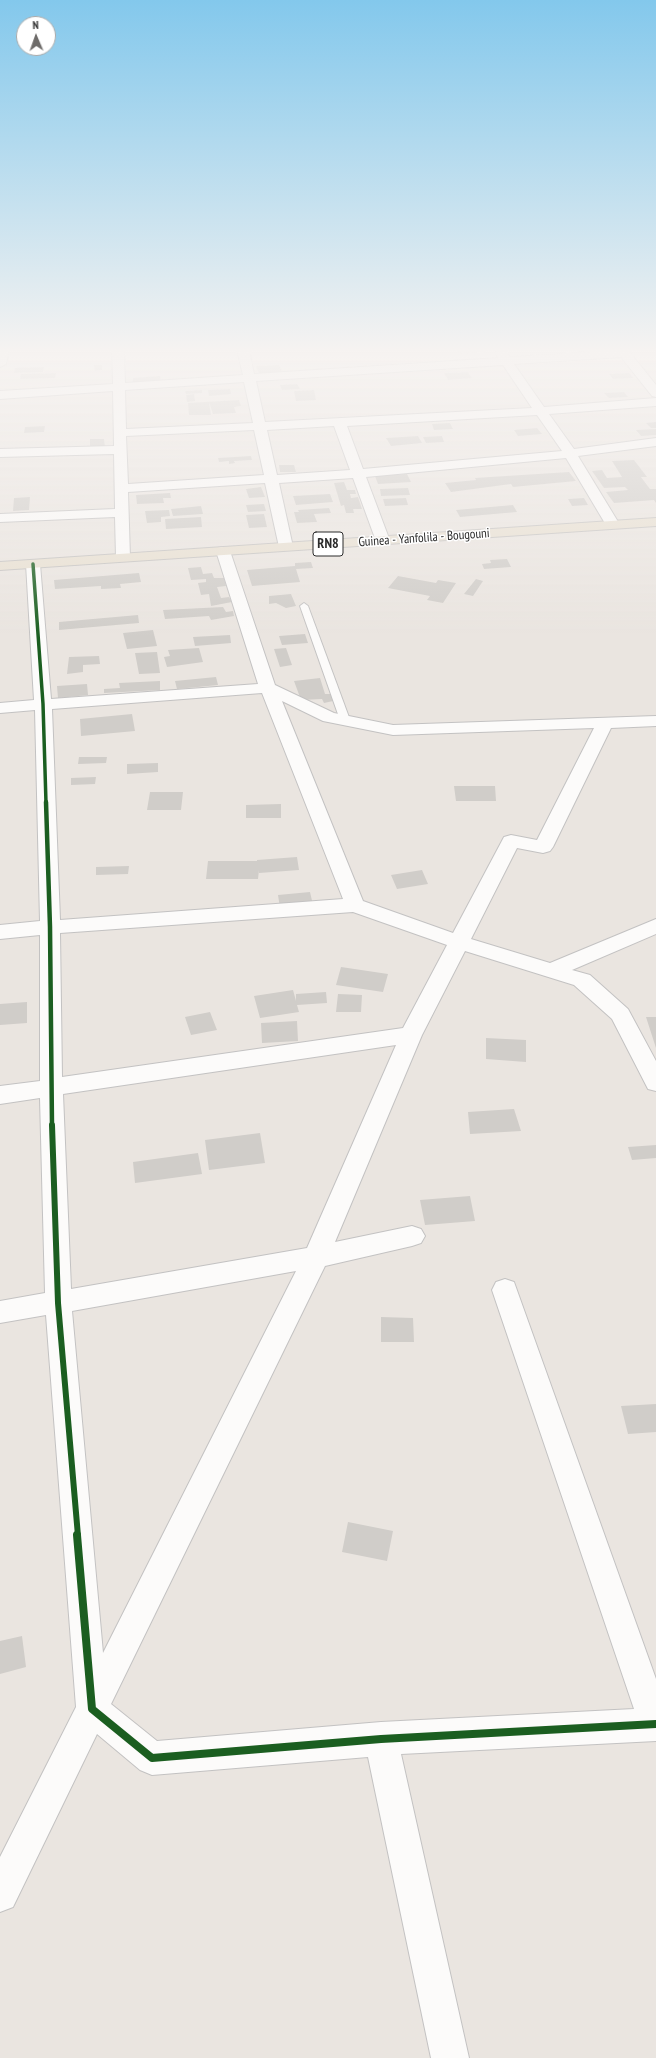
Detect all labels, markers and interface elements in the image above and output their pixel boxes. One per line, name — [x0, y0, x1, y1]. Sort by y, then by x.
north arrow — [16, 16, 56, 56]
text: N — [32, 18, 39, 32]
street label: Guinea - Yanfolila - Bougouni — [358, 526, 490, 550]
road number: RN8 — [313, 532, 343, 556]

